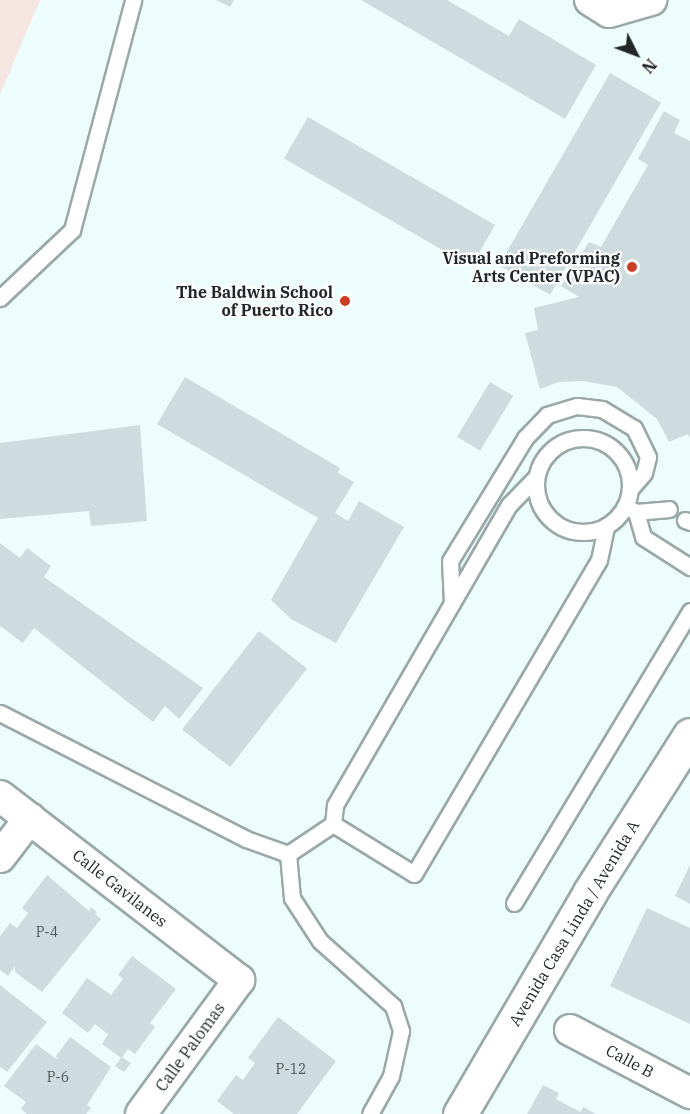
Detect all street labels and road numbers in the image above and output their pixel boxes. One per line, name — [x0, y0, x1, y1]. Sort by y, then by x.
street label: Avenida Casa Linda / Avenida A — [505, 817, 643, 1029]
street label: Calle Gavilanes — [69, 845, 171, 931]
street label: Calle Palomas — [151, 999, 229, 1095]
street label: Calle B — [603, 1040, 657, 1082]

